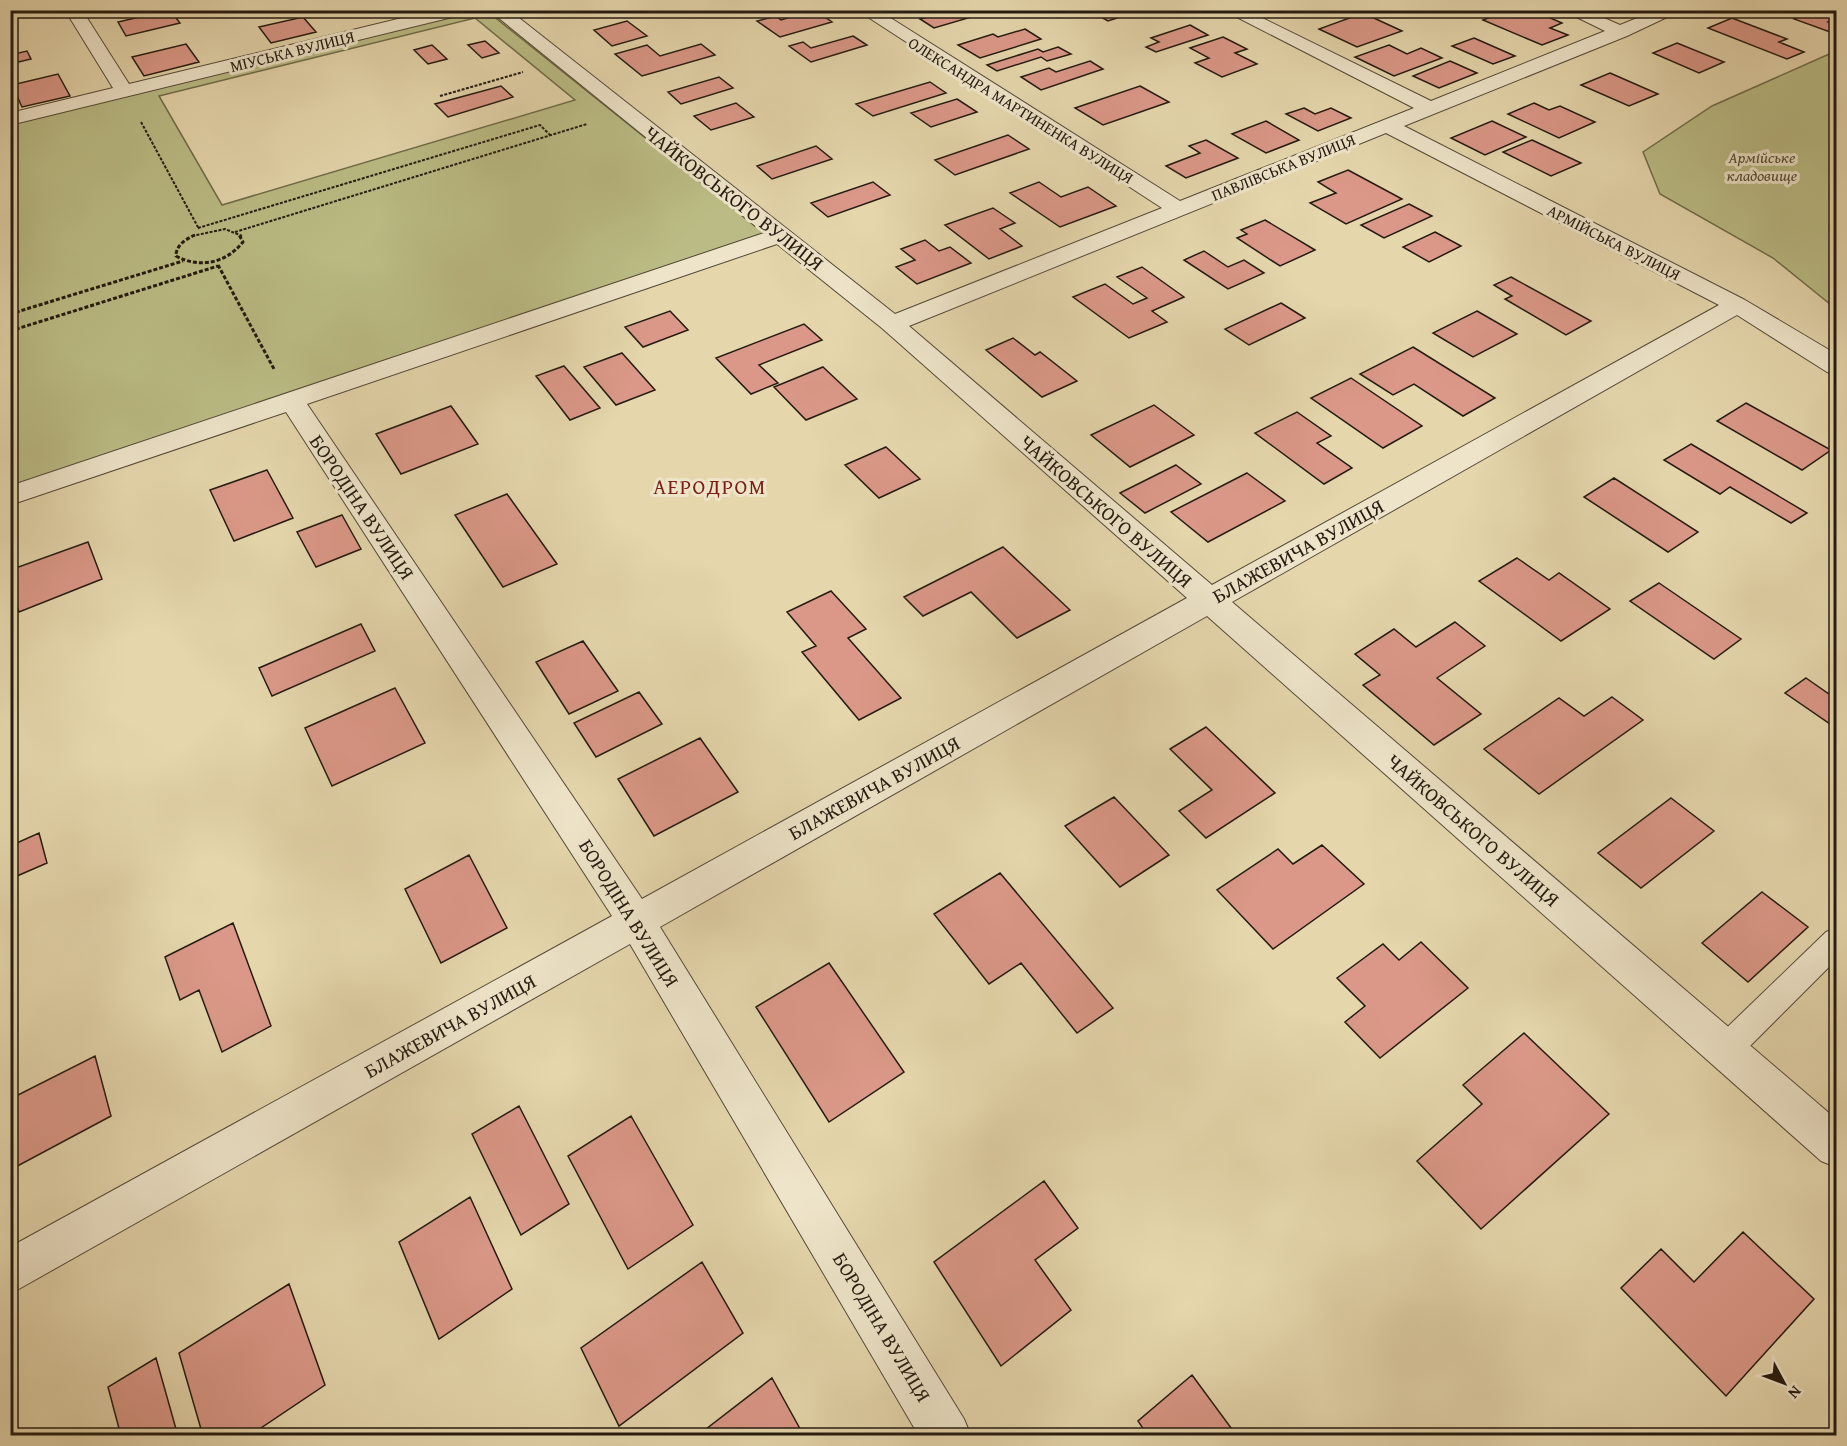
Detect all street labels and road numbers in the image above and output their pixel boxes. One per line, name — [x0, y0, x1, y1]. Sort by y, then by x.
street label: МІУСЬКА ВУЛИЦЯ — [227, 24, 357, 78]
street label: ОЛЕКСАНДРА МАРТИНЕНКА ВУЛИЦЯ — [904, 31, 1139, 190]
street label: ЧАЙКОВСЬКОГО ВУЛИЦЯ — [638, 118, 830, 277]
street label: ПАВЛІВСЬКА ВУЛИЦЯ — [1207, 127, 1359, 207]
street label: АРМІЙСЬКА ВУЛИЦЯ — [1543, 198, 1685, 286]
street label: ЧАЙКОВСЬКОГО ВУЛИЦЯ — [1014, 427, 1199, 594]
street label: БОРОДІНА ВУЛИЦЯ — [303, 428, 422, 585]
street label: БЛАЖЕВИЧА ВУЛИЦЯ — [1207, 491, 1389, 610]
street label: БЛАЖЕВИЧА ВУЛИЦЯ — [783, 728, 965, 847]
street label: ЧАЙКОВСЬКОГО ВУЛИЦЯ — [1381, 746, 1566, 913]
street label: БОРОДІНА ВУЛИЦЯ — [572, 833, 687, 992]
street label: БЛАЖЕВИЧА ВУЛИЦЯ — [359, 966, 541, 1085]
street label: БОРОДІНА ВУЛИЦЯ — [826, 1247, 939, 1407]

